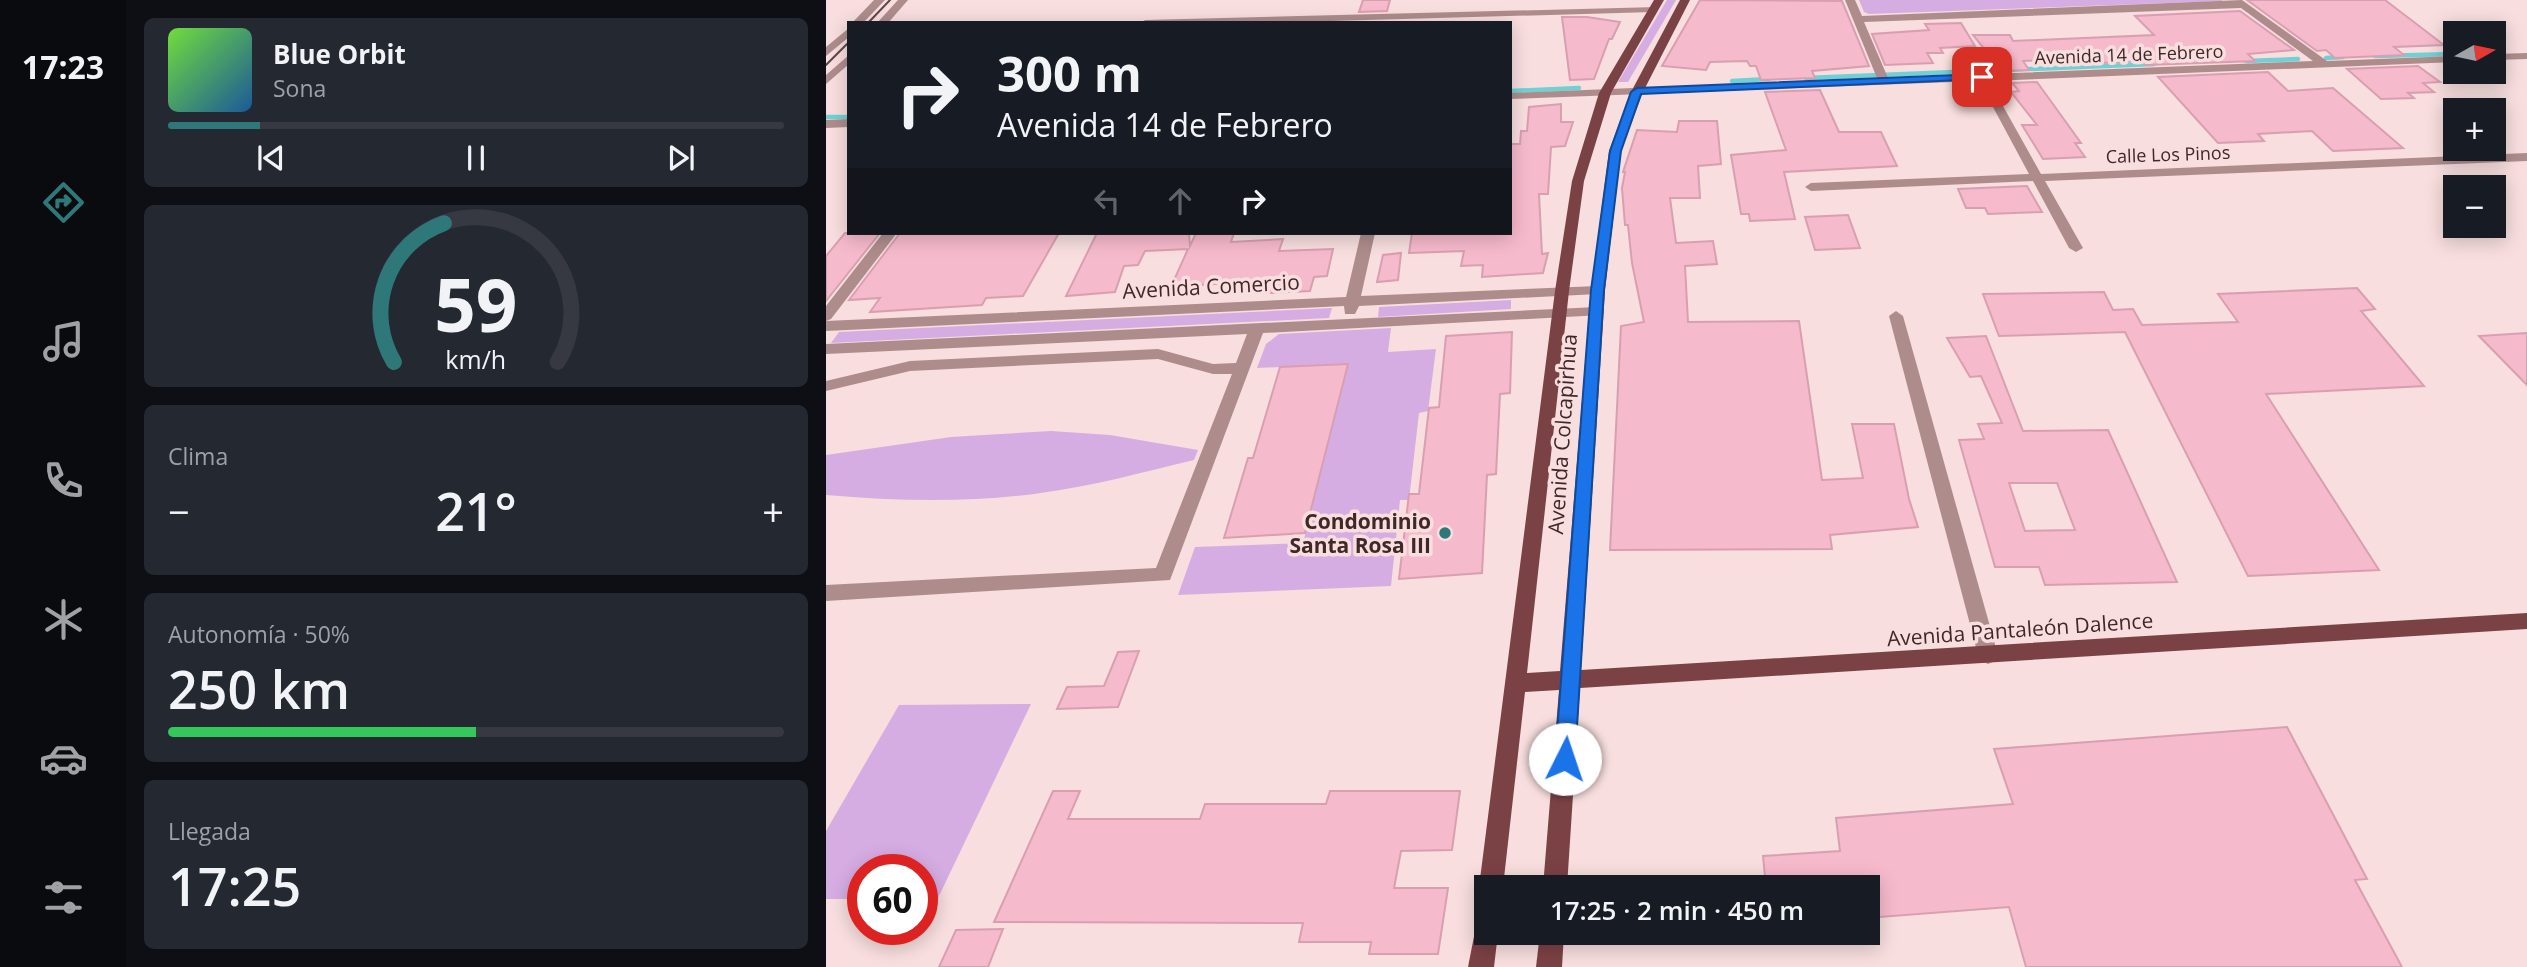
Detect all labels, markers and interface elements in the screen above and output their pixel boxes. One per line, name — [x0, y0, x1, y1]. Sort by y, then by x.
north arrow — [2443, 21, 2506, 84]
map controls — [2443, 21, 2506, 238]
text: Blue Orbit — [273, 36, 406, 72]
street label: Avenida 14 de Febrero — [2034, 39, 2224, 69]
text: 300 m — [997, 40, 1142, 106]
text: 17:23 — [22, 45, 104, 88]
pin — [1952, 47, 2012, 107]
icon: right — [882, 49, 973, 140]
icon: arrive — [1963, 58, 2001, 96]
text: Sona — [273, 72, 326, 104]
button: + — [2443, 98, 2506, 161]
text: Avenida 14 de Febrero — [997, 103, 1333, 146]
icon: previous — [252, 139, 290, 177]
icon: pause — [457, 139, 495, 177]
icon: next — [662, 139, 700, 177]
street label: Calle Los Pinos — [2105, 140, 2231, 168]
button: − — [2443, 175, 2506, 238]
icon: directions — [39, 178, 88, 227]
icon: left — [1088, 182, 1126, 220]
icon: ahead — [1161, 182, 1199, 220]
icon: right — [1234, 182, 1272, 220]
text: 59 — [434, 255, 518, 354]
street label: Avenida Comercio — [1122, 267, 1300, 305]
icon: music — [39, 317, 88, 366]
street label: Avenida Colcapirhua — [1541, 333, 1583, 535]
text: km/h — [446, 342, 506, 376]
text: Clima — [168, 440, 228, 472]
icon: phone — [39, 456, 88, 505]
text: 21° — [435, 475, 517, 546]
text: − — [168, 485, 190, 537]
text: + — [762, 485, 784, 537]
place label: Condominio Santa Rosa III — [1289, 507, 1431, 559]
marker: Condominio Santa Rosa III — [1437, 525, 1453, 541]
icon: climate — [39, 595, 88, 644]
street label: Avenida Pantaleón Dalence — [1886, 606, 2154, 652]
text: Autonomía · 50% — [168, 618, 350, 650]
text: 250 km — [168, 653, 350, 724]
position arrow — [1528, 722, 1602, 796]
icon: car — [39, 734, 88, 783]
text: Llegada — [168, 815, 251, 847]
text: 17:25 — [168, 850, 301, 921]
speed limit sign: 60 — [847, 854, 938, 945]
icon: filters — [39, 873, 88, 922]
text: 17:25 · 2 min · 450 m — [1550, 892, 1804, 928]

